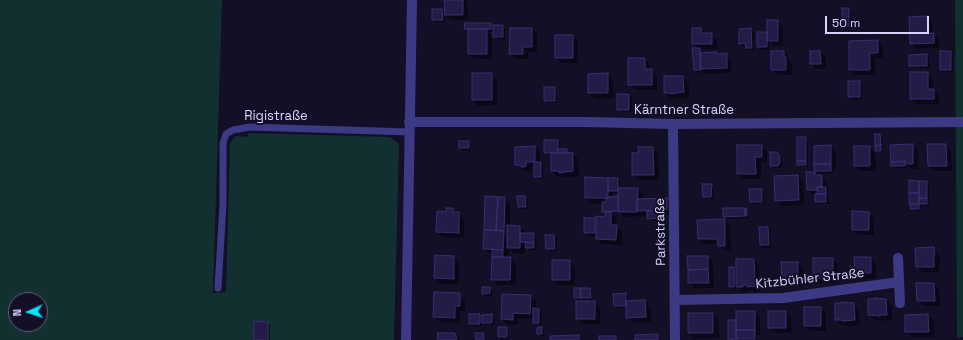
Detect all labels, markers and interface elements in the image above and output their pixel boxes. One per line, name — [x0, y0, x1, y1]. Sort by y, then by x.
scale bar — [827, 8, 931, 34]
text: 50 m — [832, 15, 860, 31]
street label: Kärntner Straße — [634, 102, 734, 118]
street label: Rigistraße — [244, 108, 308, 124]
street label: Parkstraße — [653, 198, 669, 266]
street label: Kitzbühler Straße — [755, 266, 865, 292]
north arrow — [8, 292, 48, 332]
text: N — [10, 309, 24, 317]

